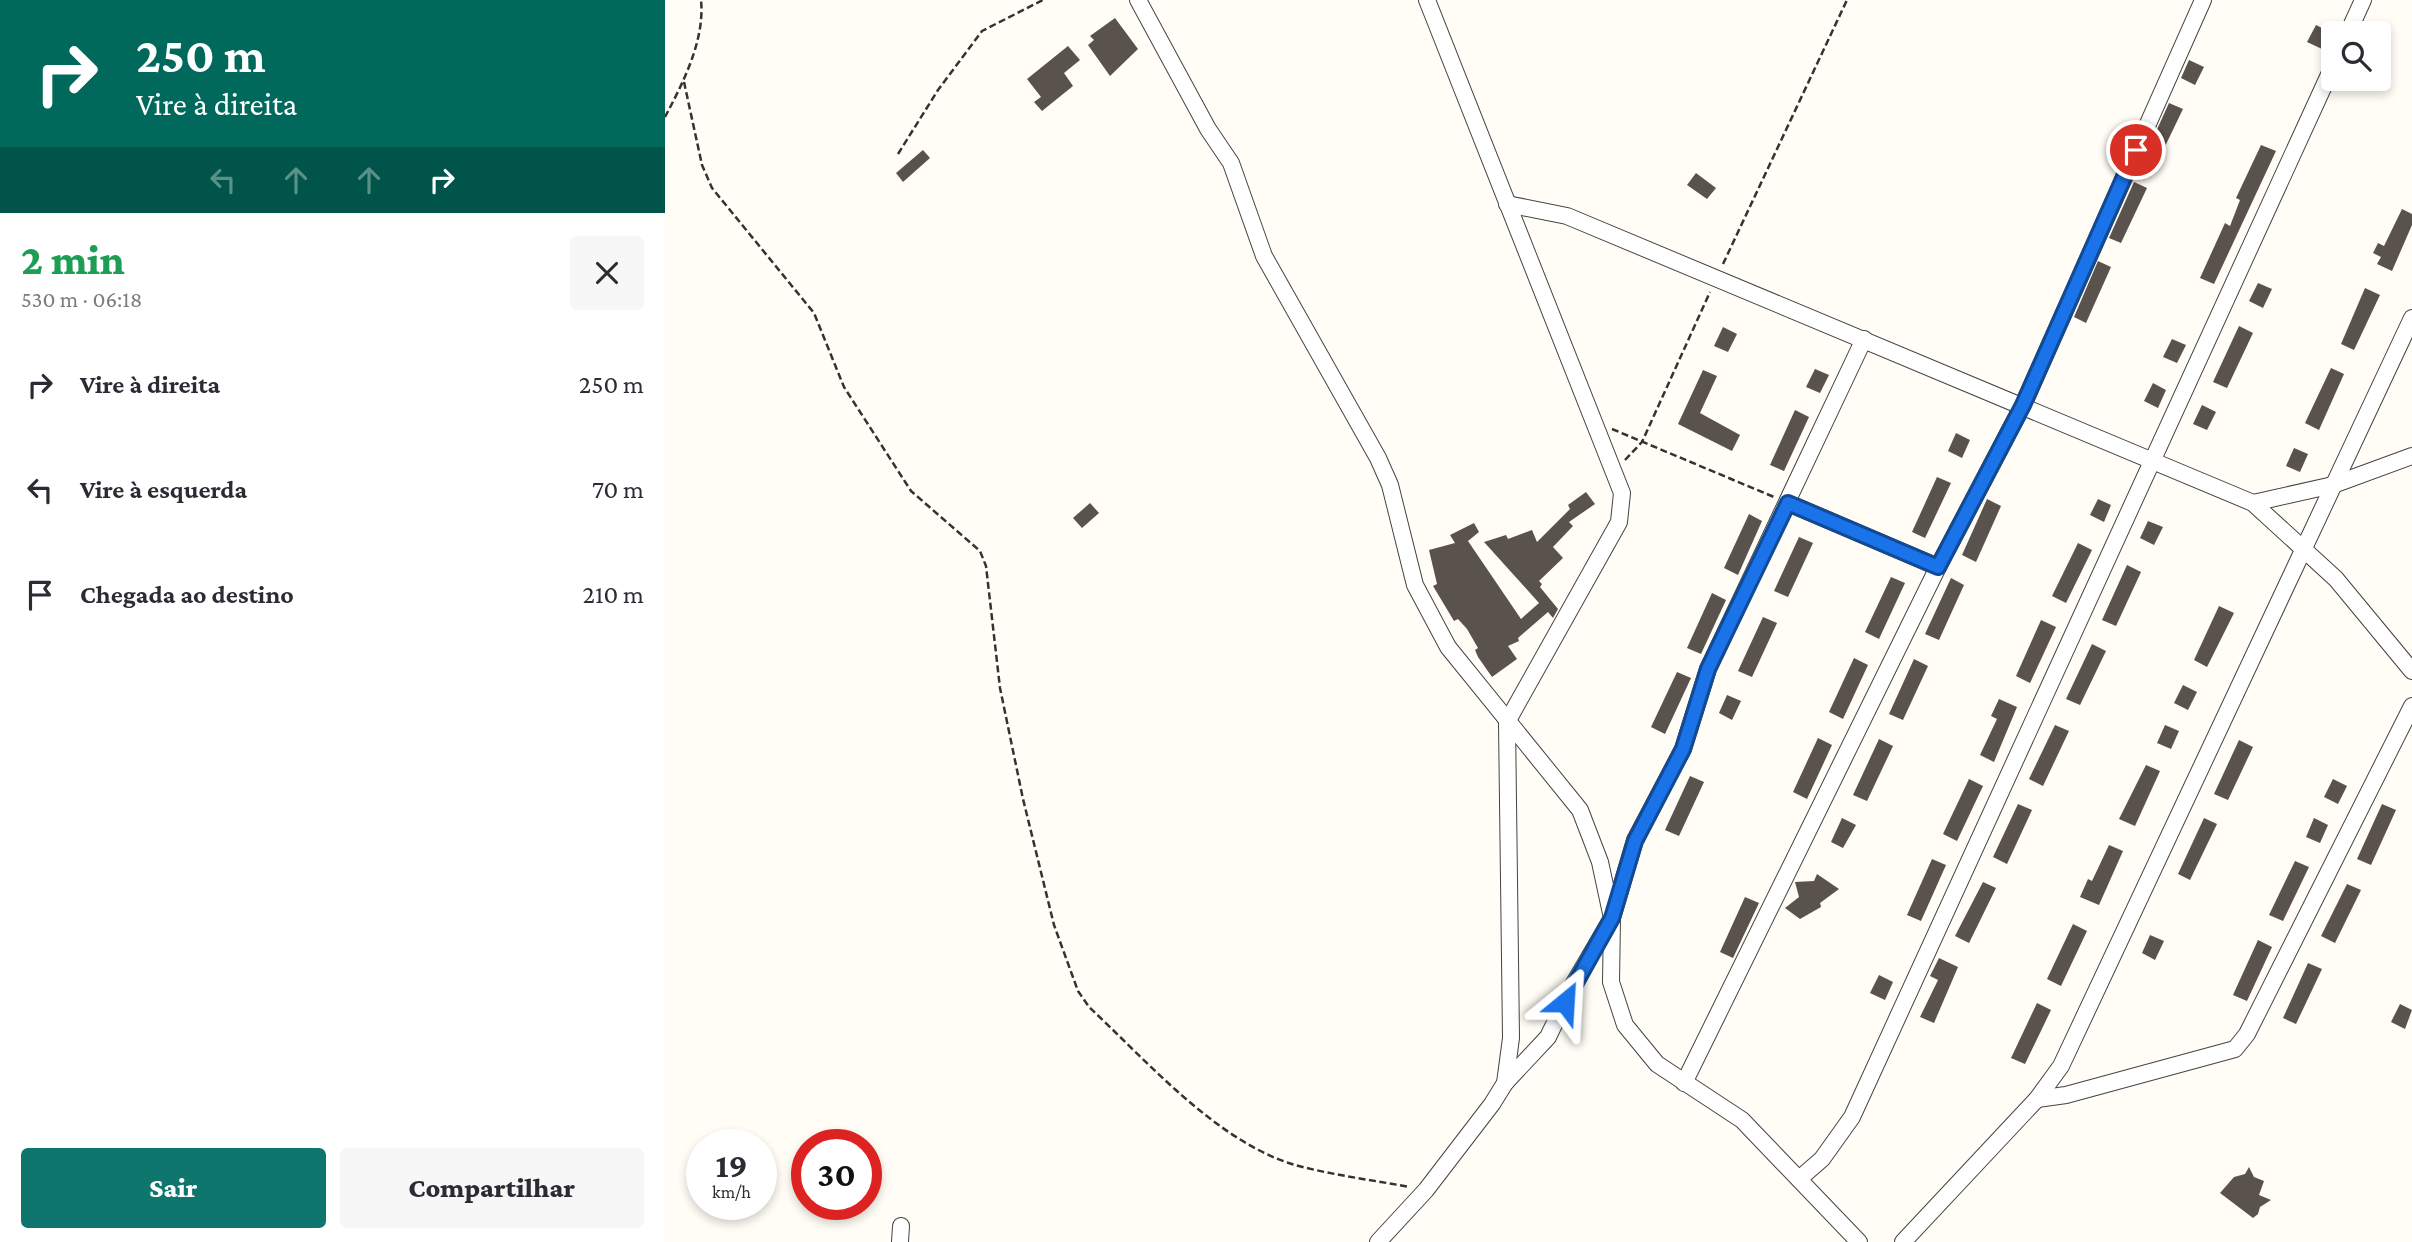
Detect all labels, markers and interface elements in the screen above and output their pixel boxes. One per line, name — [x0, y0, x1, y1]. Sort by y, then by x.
map controls — [2321, 21, 2391, 91]
button: search — [2321, 21, 2391, 91]
icon: right — [21, 28, 112, 119]
text: 250 m — [136, 28, 266, 83]
text: Vire à direita — [136, 86, 297, 122]
pin — [2106, 120, 2166, 180]
icon: arrive — [2117, 131, 2155, 169]
icon: left — [204, 161, 242, 199]
icon: ahead — [277, 161, 315, 199]
icon: ahead — [350, 161, 388, 199]
icon: right — [423, 161, 461, 199]
text: 2 min — [21, 236, 125, 283]
button: close — [570, 236, 644, 310]
text: 530 m · 06:18 — [21, 286, 142, 312]
icon: right — [21, 366, 59, 404]
text: Vire à direita — [80, 370, 220, 399]
text: 250 m — [579, 370, 644, 399]
icon: left — [21, 471, 59, 509]
text: Vire à esquerda — [80, 475, 247, 504]
text: 70 m — [592, 475, 644, 504]
icon: arrive — [21, 576, 59, 614]
text: Chegada ao destino — [80, 580, 294, 609]
text: 210 m — [583, 580, 644, 609]
position arrow — [1528, 965, 1602, 1039]
speed limit sign: 30 — [791, 1129, 882, 1220]
text: 19 — [715, 1146, 748, 1185]
button: Sair — [21, 1148, 326, 1228]
button: Compartilhar — [340, 1148, 644, 1228]
text: km/h — [712, 1182, 751, 1202]

